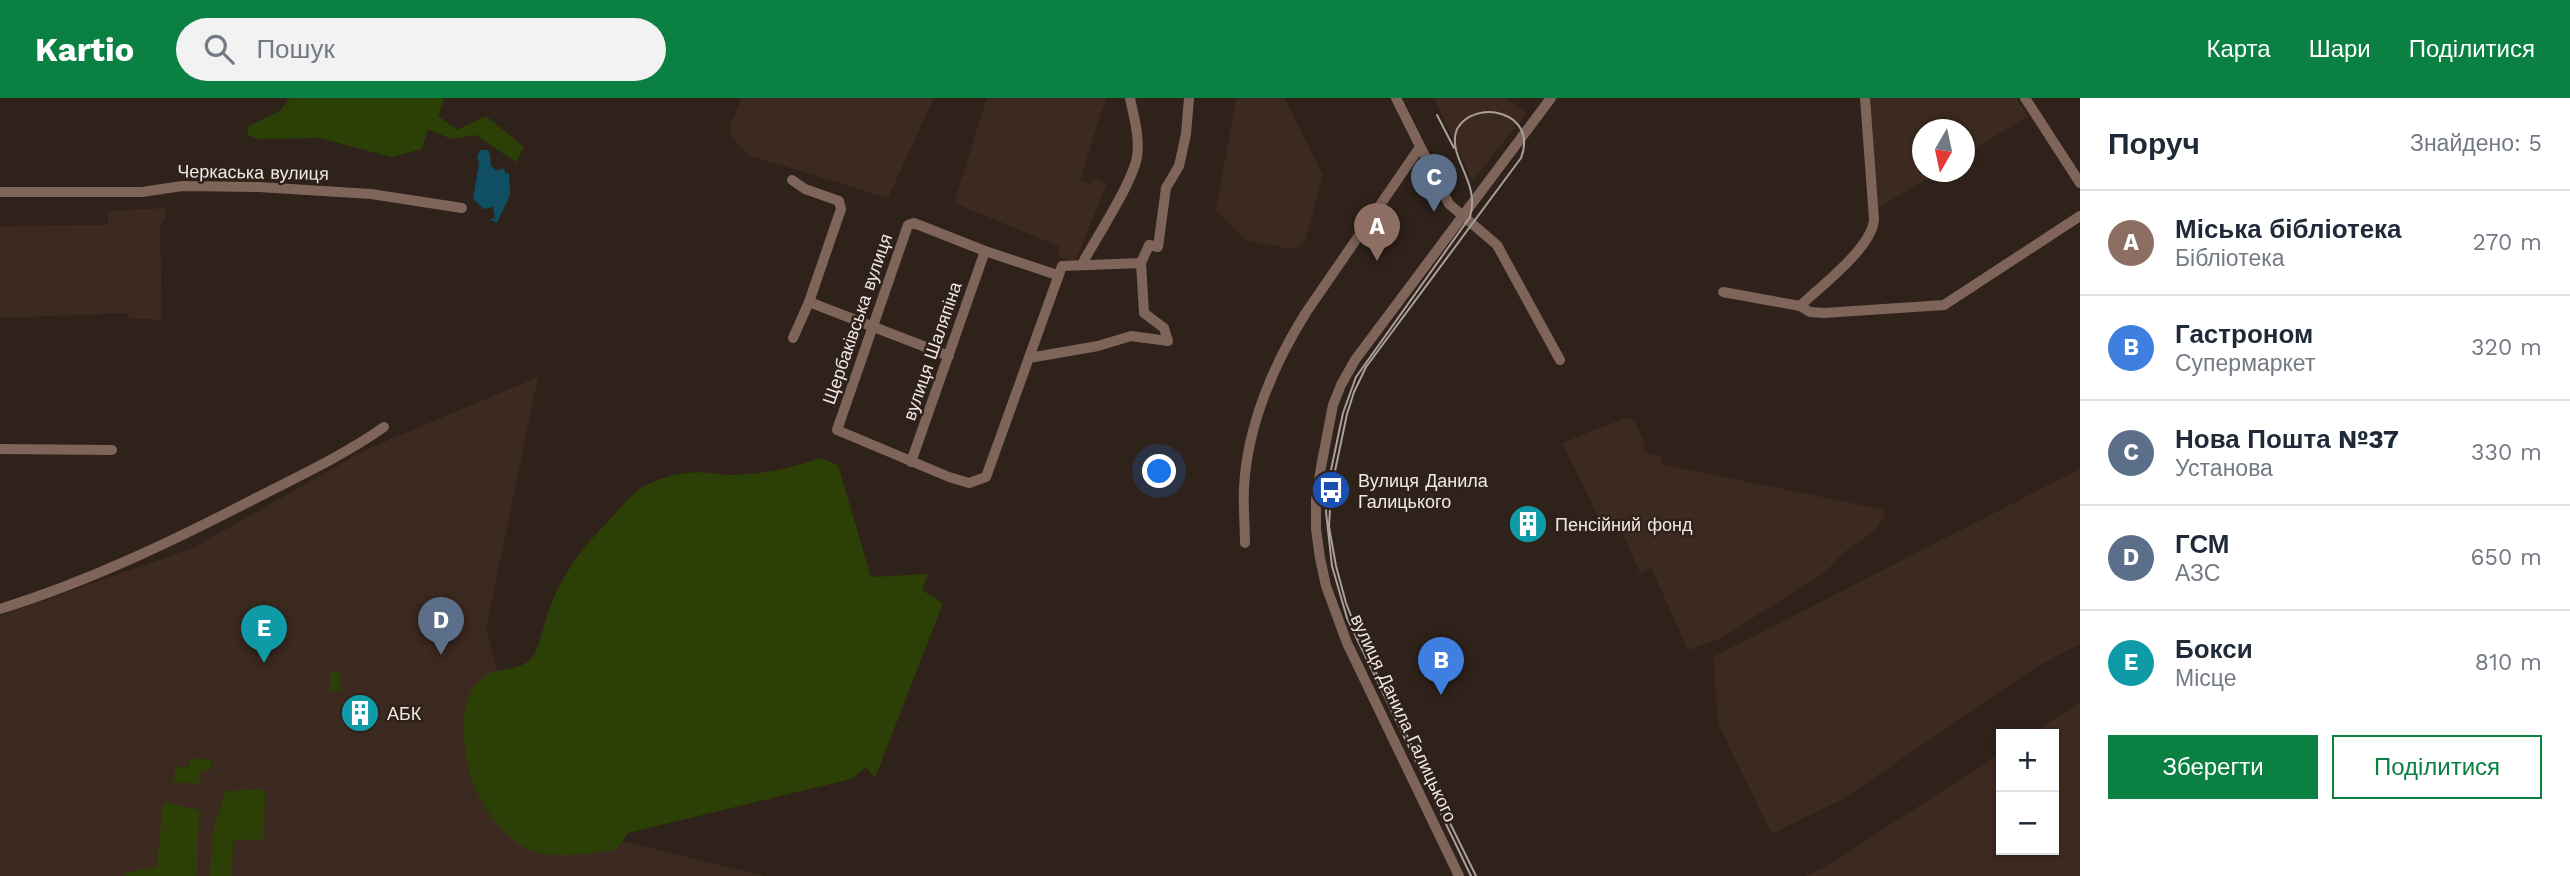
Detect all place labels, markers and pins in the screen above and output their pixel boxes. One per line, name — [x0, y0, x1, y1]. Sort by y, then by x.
pin: C — [1411, 154, 1457, 212]
pin: A — [1354, 203, 1400, 261]
bus stop icon: Вулиця Данила Галицького — [1310, 469, 1352, 511]
place label: Вулиця Данила Галицького — [1358, 470, 1489, 512]
building icon: Пенсійний фонд — [1507, 503, 1549, 545]
place label: Пенсійний фонд — [1555, 514, 1693, 535]
pin: D — [418, 597, 464, 655]
pin: E — [241, 605, 287, 663]
pin: B — [1418, 637, 1464, 695]
building icon: АБК — [339, 692, 381, 734]
place label: АБК — [387, 703, 422, 724]

